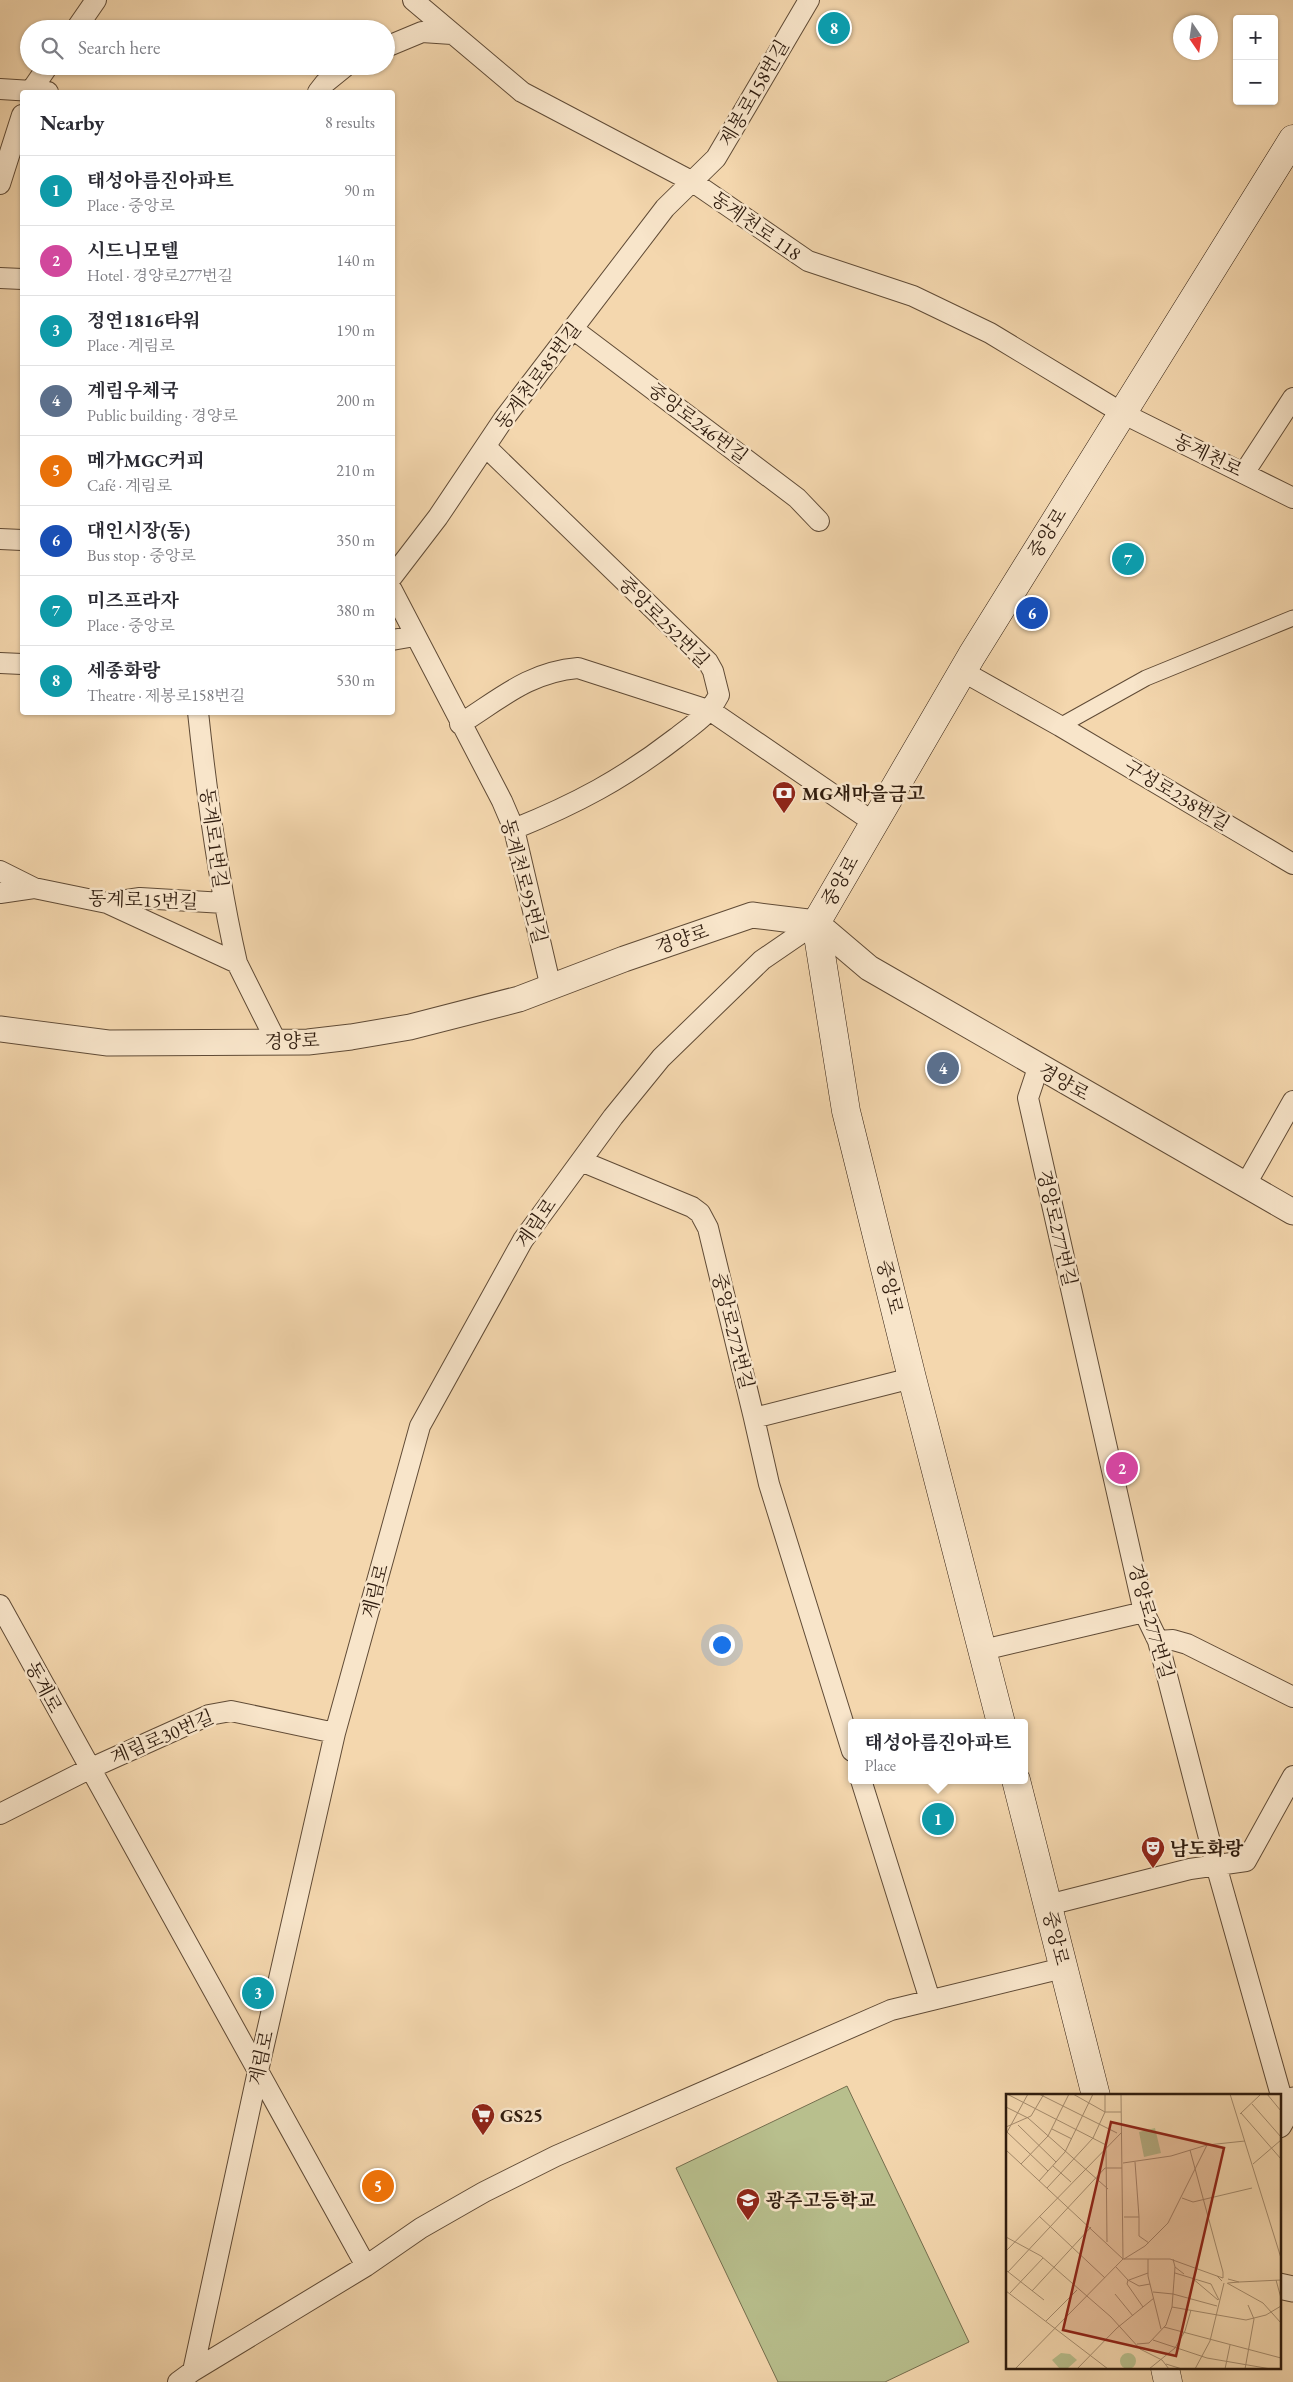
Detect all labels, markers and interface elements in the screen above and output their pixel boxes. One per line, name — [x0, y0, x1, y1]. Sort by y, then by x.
pin: 8 — [818, 9, 850, 47]
north arrow — [1173, 15, 1218, 60]
map controls — [1233, 15, 1278, 105]
button: + — [1233, 15, 1278, 60]
search box — [20, 20, 395, 75]
icon: search — [38, 34, 66, 62]
text: Search here — [78, 35, 160, 60]
street label: 제봉로158번길 — [713, 35, 795, 151]
button: − — [1233, 60, 1278, 105]
text: Nearby — [40, 109, 104, 136]
text: 8 results — [325, 112, 375, 133]
text: 태성아름진아파트 — [87, 168, 234, 193]
text: 1 — [52, 180, 60, 201]
text: 90 m — [344, 180, 375, 201]
street label: 동계천로 118 — [706, 186, 806, 266]
text: Place · 중앙로 — [87, 195, 174, 216]
text: 시드니모텔 — [87, 238, 179, 263]
text: 2 — [52, 250, 60, 271]
text: 140 m — [336, 250, 375, 271]
text: Hotel · 경양로277번길 — [87, 265, 233, 286]
text: 정연1816타워 — [87, 308, 201, 333]
street label: 동계천로85번길 — [489, 317, 587, 435]
text: 3 — [52, 320, 60, 341]
text: 190 m — [336, 320, 375, 341]
text: Place · 계림로 — [87, 335, 174, 356]
street label: 중앙로246번길 — [643, 377, 753, 469]
text: 계림우체국 — [87, 378, 179, 403]
text: 4 — [52, 390, 60, 411]
text: 200 m — [336, 390, 375, 411]
text: Public building · 경양로 — [87, 405, 238, 426]
street label: 동계천로 — [1170, 428, 1246, 482]
text: 메가MGC커피 — [87, 448, 205, 473]
text: 5 — [52, 460, 60, 481]
text: 210 m — [336, 460, 375, 481]
text: Café · 계림로 — [87, 475, 172, 496]
street label: 중앙로 — [1022, 503, 1072, 563]
text: 대인시장(동) — [87, 518, 190, 543]
text: 6 — [52, 530, 60, 551]
text: 350 m — [336, 530, 375, 551]
pin: 7 — [1112, 540, 1144, 578]
text: Bus stop · 중앙로 — [87, 545, 196, 566]
street label: 중앙로252번길 — [613, 571, 715, 673]
text: 미즈프라자 — [87, 588, 179, 613]
pin: 6 — [1016, 594, 1048, 632]
text: 7 — [52, 600, 60, 621]
text: 380 m — [336, 600, 375, 621]
text: Place · 중앙로 — [87, 615, 174, 636]
text: 세종화랑 — [87, 658, 160, 683]
text: 8 — [52, 670, 60, 691]
text: 530 m — [336, 670, 375, 691]
text: Theatre · 제봉로158번길 — [87, 685, 245, 706]
street label: 구성로238번길 — [1120, 754, 1234, 836]
bank icon: MG새마을금고 — [771, 780, 797, 814]
place label: MG새마을금고 — [802, 781, 926, 806]
street label: 동계로1번길 — [195, 786, 233, 890]
street label: 동계천로95번길 — [495, 816, 553, 946]
street label: 중앙로 — [816, 851, 864, 911]
street label: 동계로15번길 — [88, 886, 198, 914]
street label: 경양로 — [652, 918, 712, 960]
street label: 경양로 — [264, 1028, 320, 1054]
pin: 4 — [927, 1049, 959, 1087]
street label: 경양로 — [1034, 1058, 1094, 1106]
street label: 경양로277번길 — [1031, 1167, 1083, 1289]
street label: 계림로 — [510, 1193, 562, 1253]
street label: 중앙로 — [871, 1257, 909, 1317]
street label: 중앙로272번길 — [706, 1270, 760, 1392]
pin: 2 — [1106, 1449, 1138, 1487]
street label: 경양로277번길 — [1123, 1560, 1179, 1682]
street label: 계림로 — [356, 1561, 394, 1621]
your location — [709, 1632, 735, 1658]
street label: 동계로 — [20, 1657, 68, 1717]
street label: 계림로30번길 — [106, 1704, 218, 1770]
popup — [848, 1719, 1028, 1784]
text: 태성아름진아파트 — [865, 1730, 1011, 1755]
text: Place — [865, 1755, 896, 1776]
pin: 1 — [922, 1800, 954, 1838]
theatre icon: 남도화랑 — [1140, 1835, 1166, 1869]
place label: 남도화랑 — [1170, 1836, 1244, 1861]
street label: 중앙로 — [1037, 1908, 1075, 1968]
pin: 3 — [242, 1974, 274, 2012]
street label: 계림로 — [243, 2028, 279, 2088]
inset map — [1006, 2094, 1280, 2370]
supermarket icon: GS25 — [470, 2102, 496, 2136]
place label: GS25 — [500, 2103, 543, 2128]
pin: 5 — [362, 2167, 394, 2205]
school or university icon: 광주고등학교 — [735, 2187, 761, 2221]
place label: 광주고등학교 — [766, 2188, 876, 2213]

